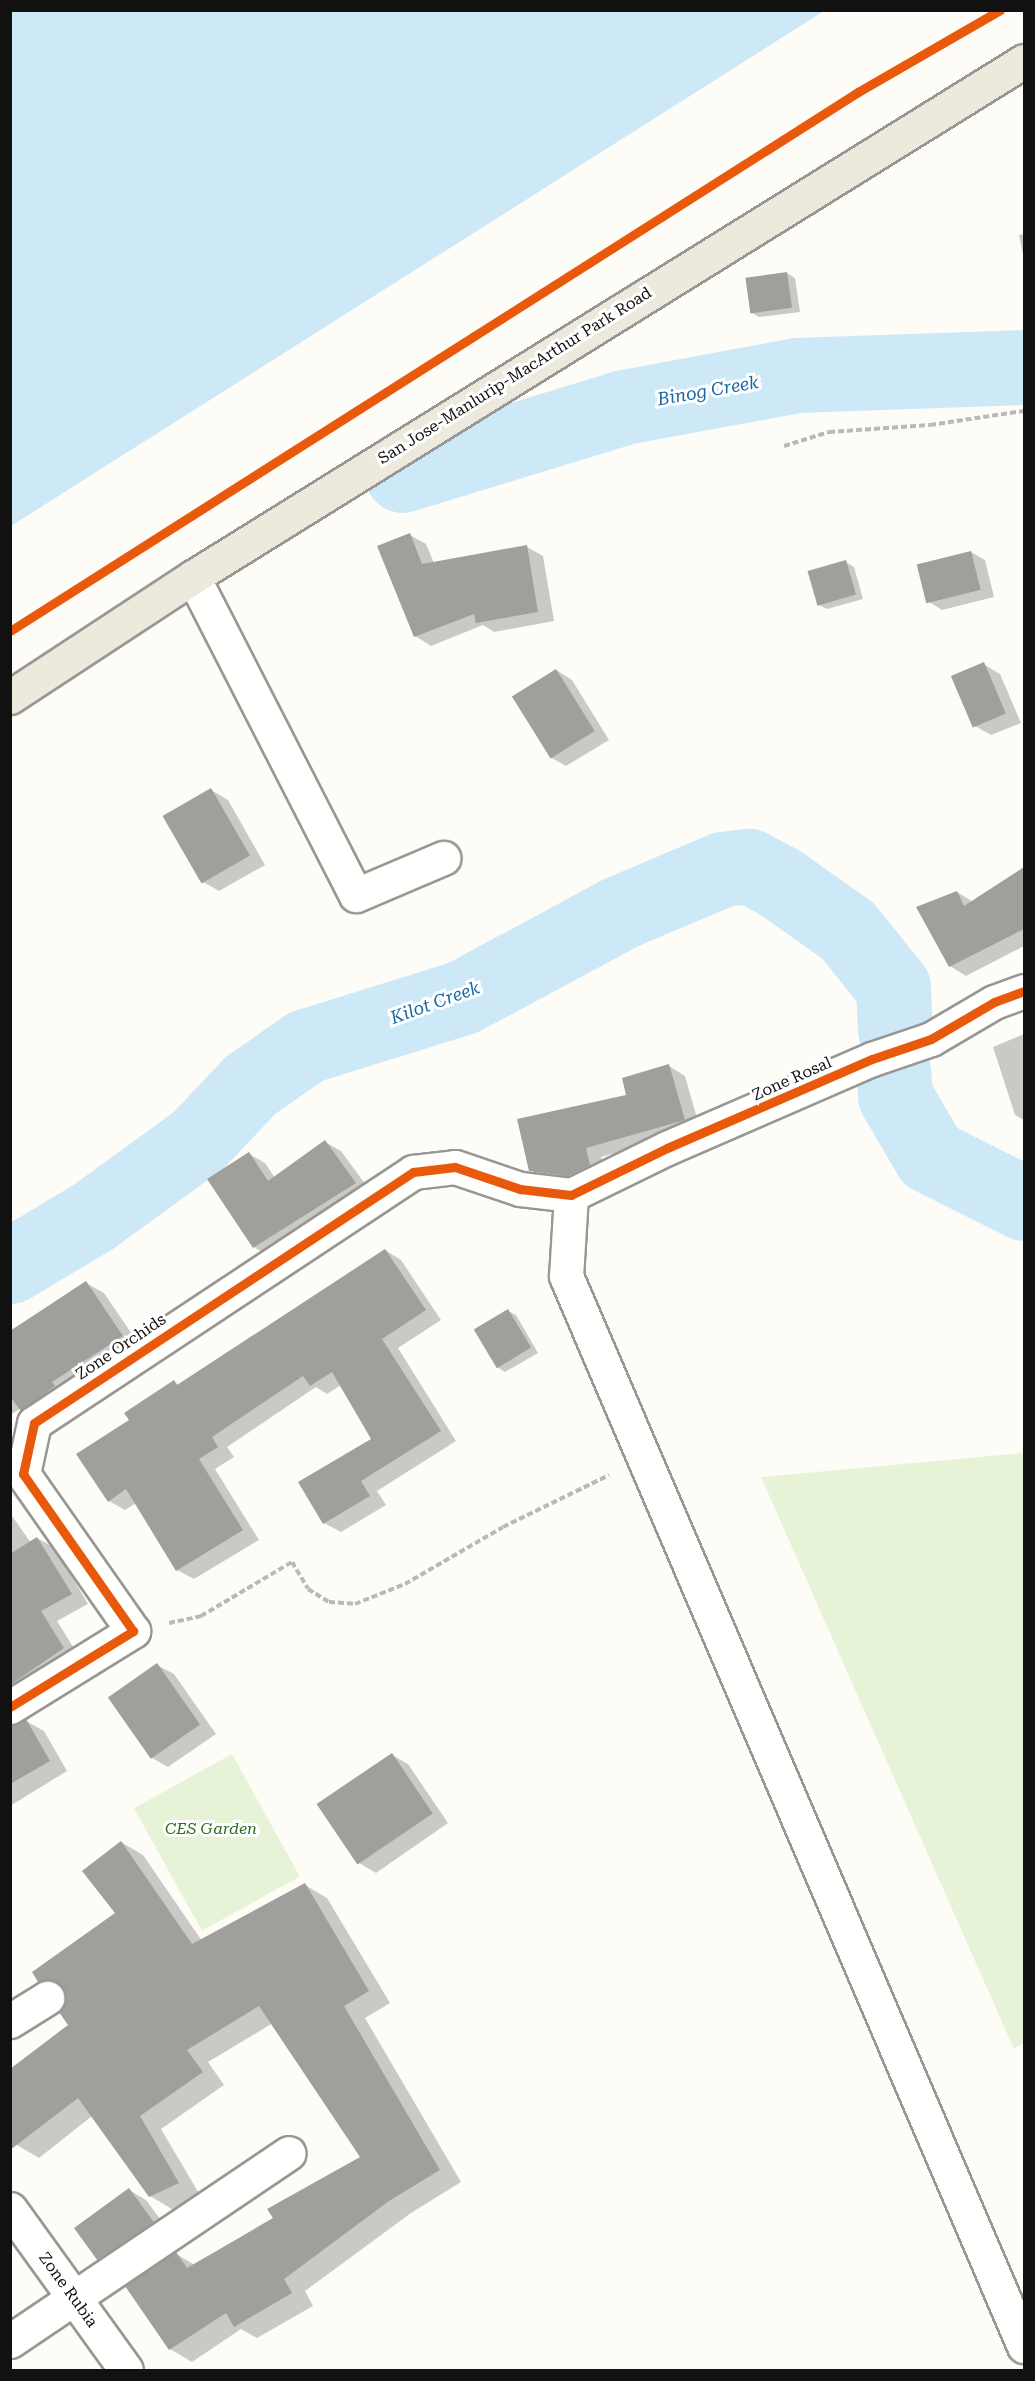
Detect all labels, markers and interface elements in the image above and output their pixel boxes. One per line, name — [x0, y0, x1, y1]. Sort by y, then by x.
street label: San Jose-Manlurip-MacArthur Park Road — [375, 283, 655, 469]
water label: Binog Creek — [656, 371, 760, 411]
water label: Kilot Creek — [387, 977, 483, 1029]
street label: Zone Rosal — [749, 1053, 835, 1105]
street label: Zone Orchids — [72, 1310, 170, 1384]
park label: CES Garden — [165, 1819, 257, 1839]
street label: Zone Rubia — [34, 2249, 102, 2331]

